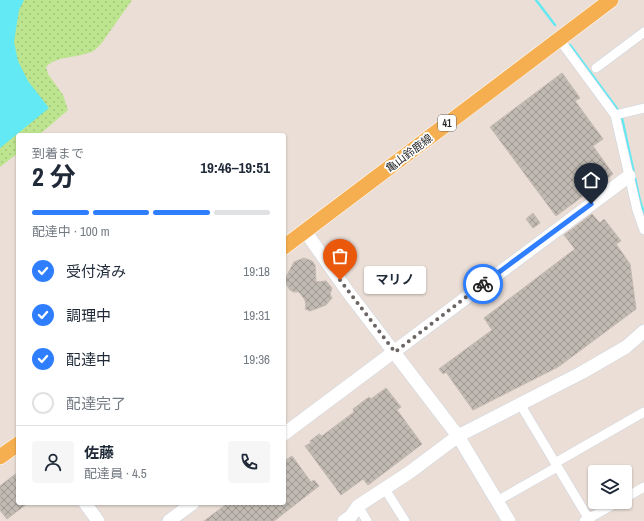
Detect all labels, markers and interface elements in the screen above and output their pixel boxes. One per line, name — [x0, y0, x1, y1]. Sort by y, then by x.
road number: 41 — [438, 115, 456, 131]
street label: 亀山鈴鹿線 — [383, 131, 435, 175]
text: 到着まで — [32, 145, 84, 162]
text: 19:46–19:51 — [200, 157, 270, 178]
text: 2 分 — [32, 159, 76, 194]
pin — [574, 163, 608, 204]
icon: home — [580, 169, 602, 191]
text: 配達中 · 100 m — [32, 223, 110, 240]
pin — [323, 239, 357, 280]
icon: bag — [329, 245, 351, 267]
icon: check — [32, 260, 54, 282]
text: 受付済み — [66, 261, 126, 282]
text: 19:18 — [243, 263, 270, 280]
courier — [463, 264, 503, 304]
callout: マリノ — [364, 266, 426, 294]
text: マリノ — [375, 271, 415, 288]
icon: bike — [472, 273, 494, 295]
icon: check — [32, 304, 54, 326]
text: 調理中 — [66, 305, 111, 326]
text: 19:31 — [243, 307, 270, 324]
icon: check — [32, 348, 54, 370]
text: 配達中 — [66, 349, 111, 370]
text: 19:36 — [243, 351, 270, 368]
text: 配達完了 — [66, 393, 126, 414]
button: person — [32, 441, 74, 483]
button: phone — [228, 441, 270, 483]
text: 佐藤 — [84, 442, 114, 463]
text: 配達員 · 4.5 — [84, 465, 147, 482]
map controls — [588, 465, 632, 509]
button: layers — [588, 465, 632, 509]

